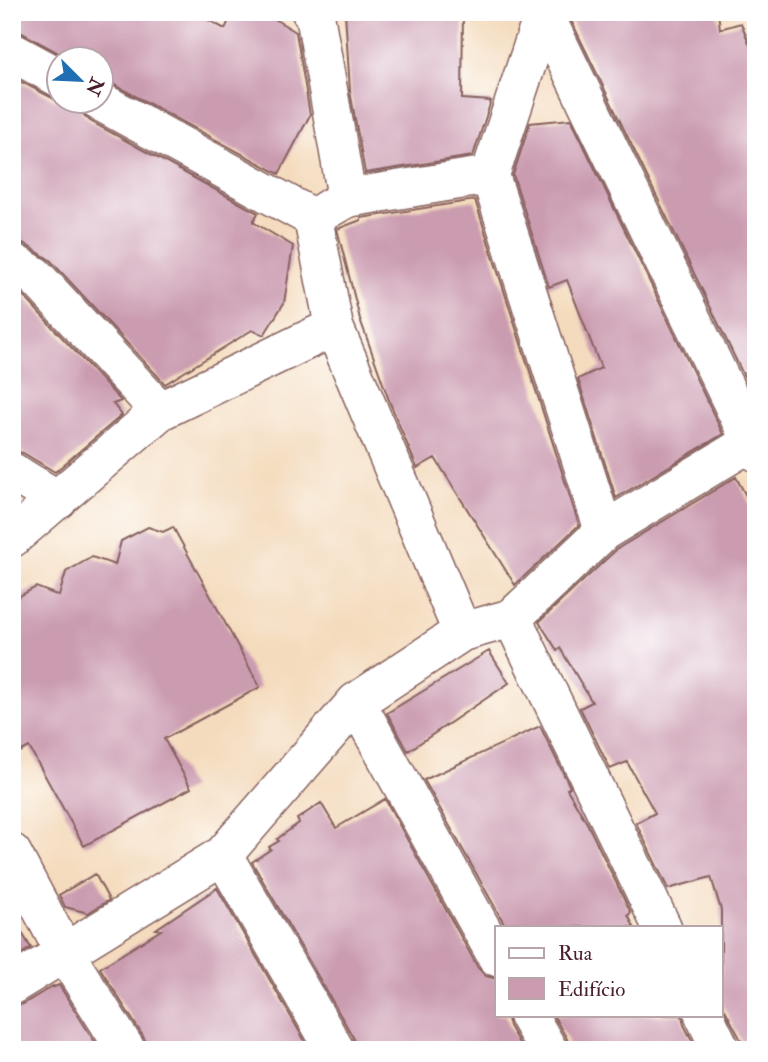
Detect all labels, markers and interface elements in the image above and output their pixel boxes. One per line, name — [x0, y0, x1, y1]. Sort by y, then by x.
north arrow — [46, 46, 116, 116]
text: N — [80, 73, 109, 100]
legend — [495, 926, 722, 1016]
text: Rua — [558, 940, 593, 967]
text: Edifício — [558, 976, 625, 1003]

